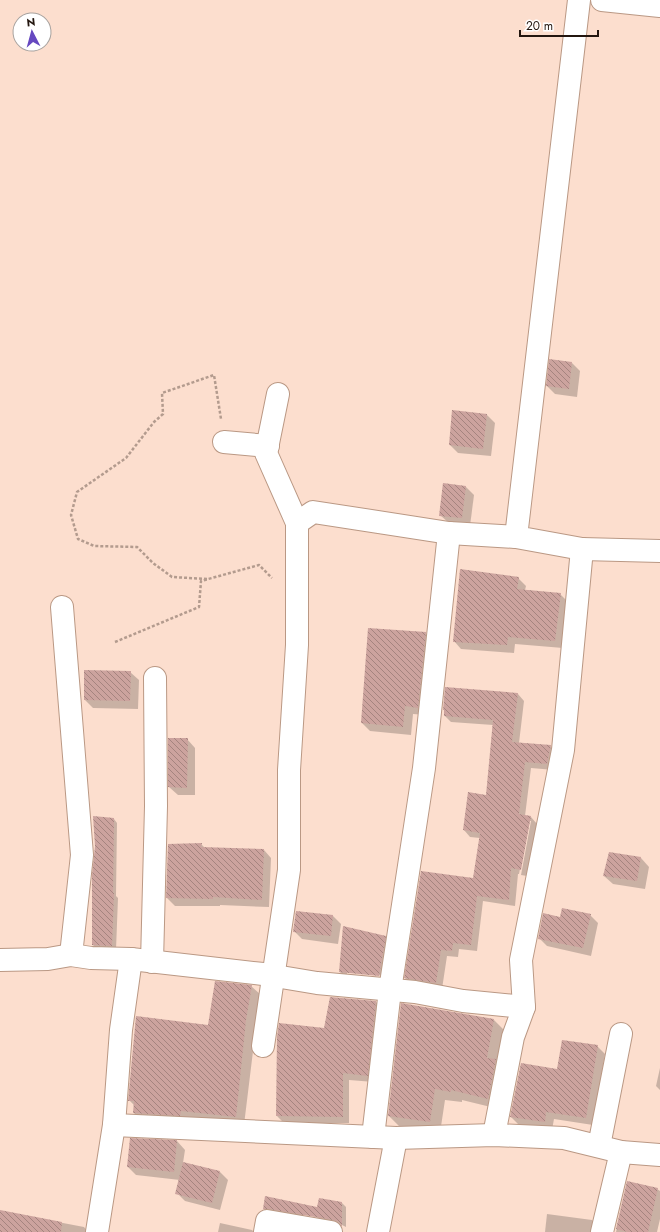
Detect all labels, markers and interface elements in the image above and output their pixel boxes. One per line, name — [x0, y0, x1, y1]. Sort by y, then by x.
north arrow — [12, 12, 52, 52]
scale bar — [520, 12, 598, 38]
text: N — [26, 14, 36, 30]
text: 20 m — [526, 17, 553, 35]

